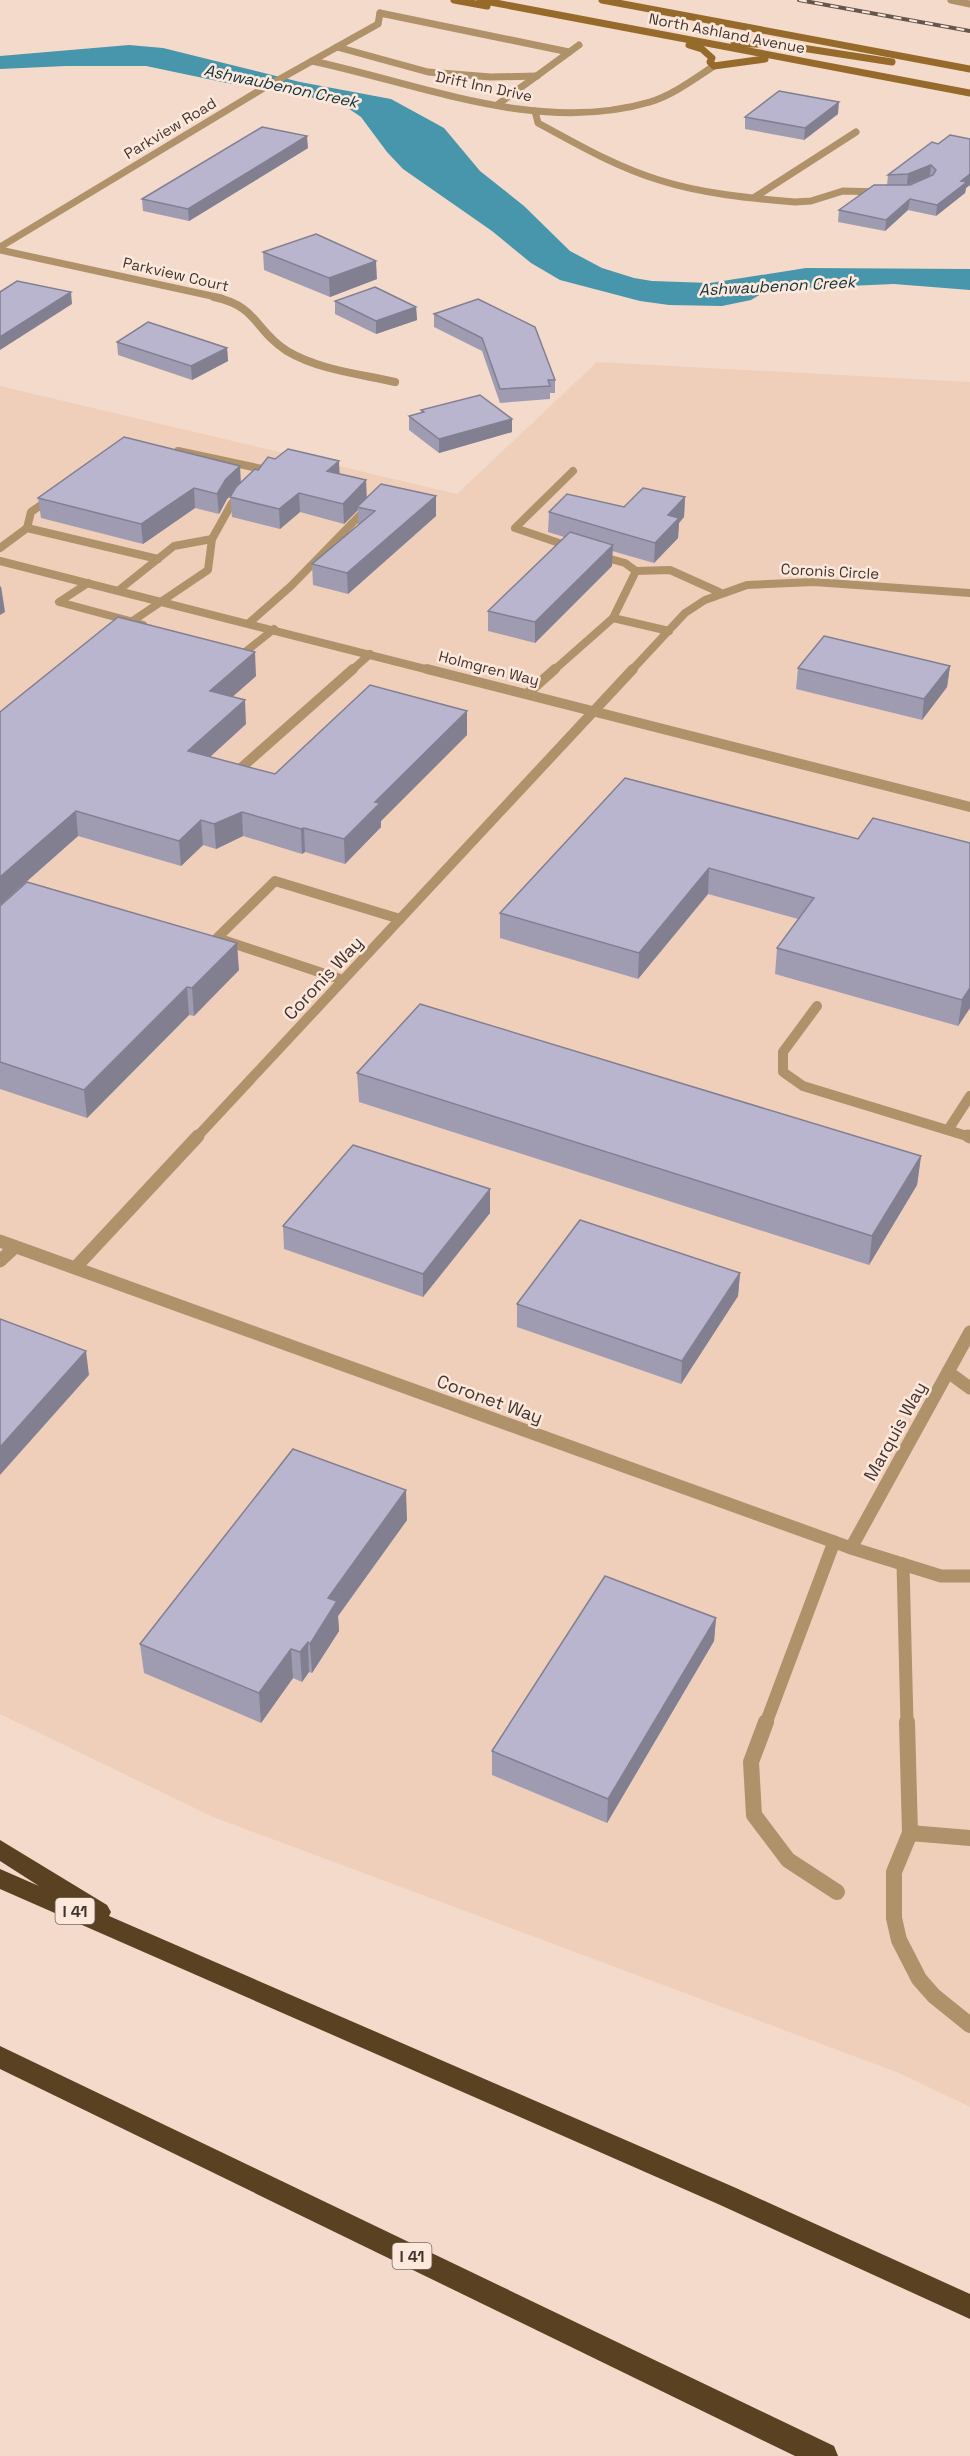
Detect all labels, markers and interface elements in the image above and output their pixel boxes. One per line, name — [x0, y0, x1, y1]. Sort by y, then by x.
street label: North Ashland Avenue — [647, 9, 807, 58]
water label: Ashwaubenon Creek — [202, 59, 362, 113]
street label: Drift Inn Drive — [434, 66, 534, 106]
street label: Parkview Road — [120, 93, 220, 163]
street label: Parkview Court — [121, 253, 231, 295]
water label: Ashwaubenon Creek — [698, 271, 858, 301]
street label: Coronis Circle — [780, 559, 880, 583]
street label: Holmgren Way — [437, 646, 541, 690]
street label: Coronis Way — [278, 931, 368, 1025]
street label: Coronet Way — [434, 1369, 546, 1429]
street label: Marquis Way — [858, 1377, 932, 1485]
road number: I 41 — [56, 1898, 94, 1924]
road number: I 41 — [392, 2243, 432, 2269]

